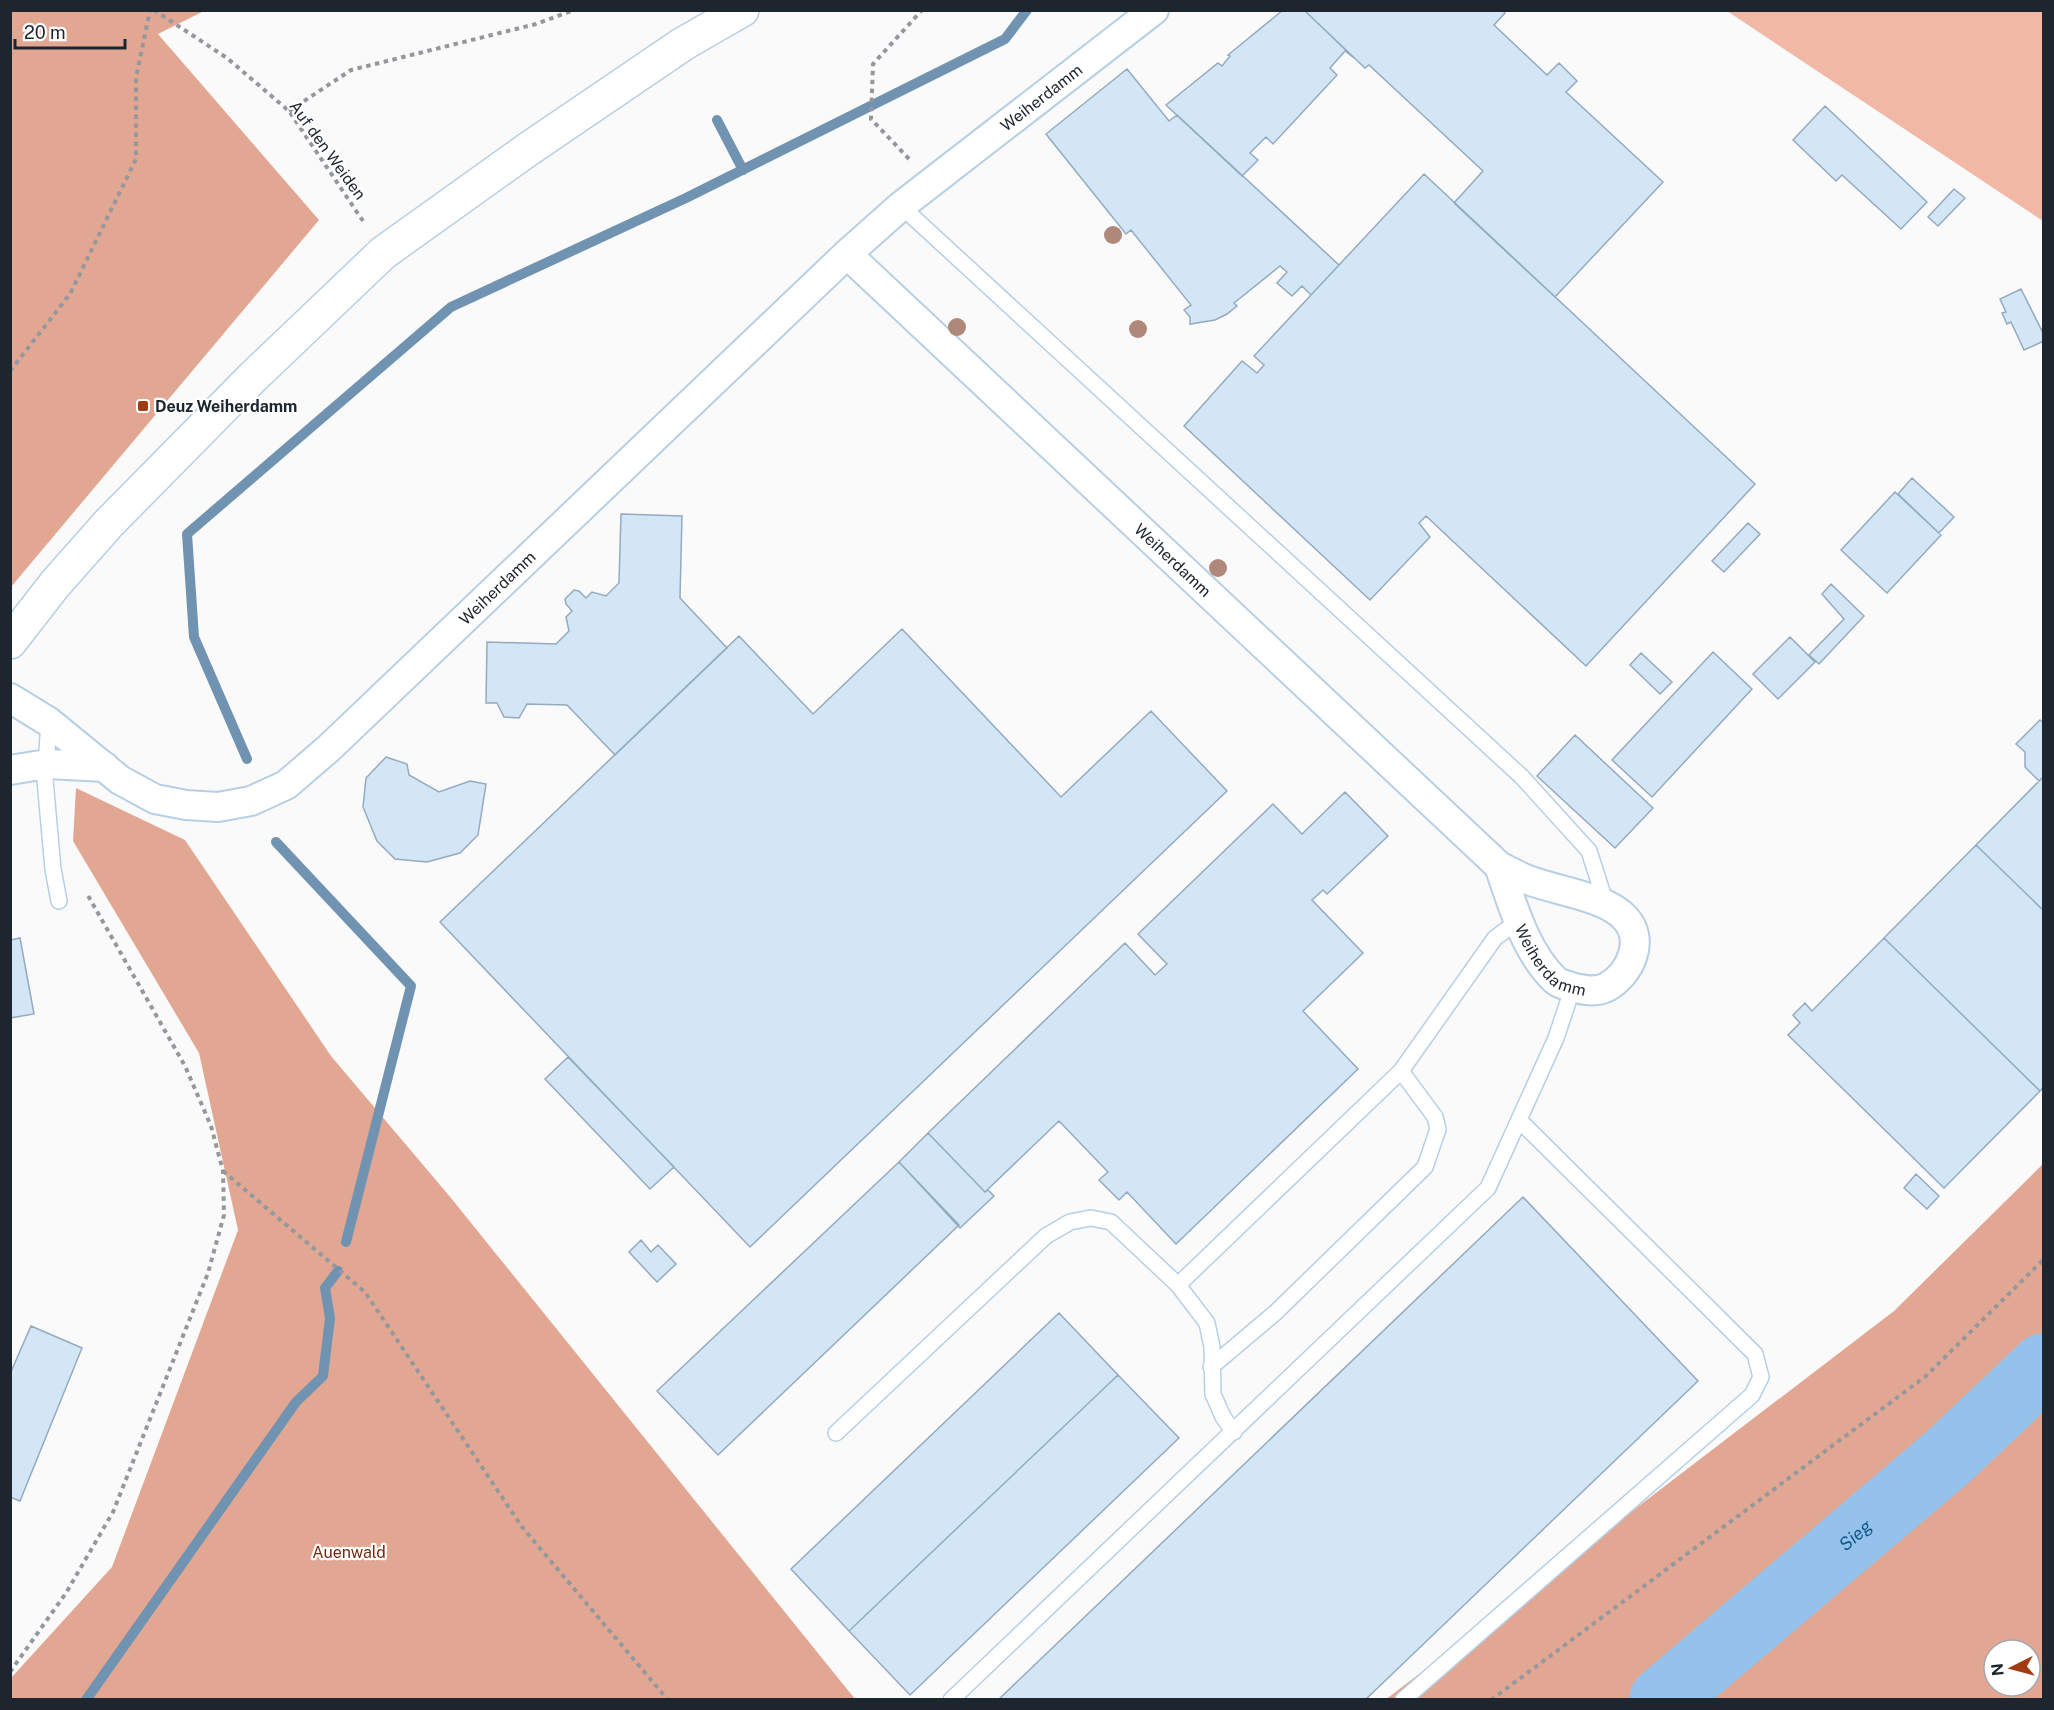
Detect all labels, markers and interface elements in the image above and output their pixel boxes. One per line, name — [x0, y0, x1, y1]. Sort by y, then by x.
scale bar — [15, 12, 124, 50]
text: 20 m — [24, 22, 66, 43]
street label: Weiherdamm — [997, 60, 1086, 135]
street label: Auf den Weiden — [285, 97, 370, 203]
place label: Deuz Weiherdamm — [155, 397, 297, 416]
marker: Deuz Weiherdamm — [136, 399, 150, 413]
street label: Weiherdamm — [1130, 520, 1215, 601]
street label: Weiherdamm — [455, 547, 540, 629]
street label: Weiherdamm — [1511, 921, 1588, 1000]
water label: Sieg — [1834, 1515, 1876, 1555]
park label: Auenwald — [312, 1543, 386, 1562]
north arrow — [1982, 1638, 2042, 1698]
text: N — [1987, 1662, 2008, 1677]

